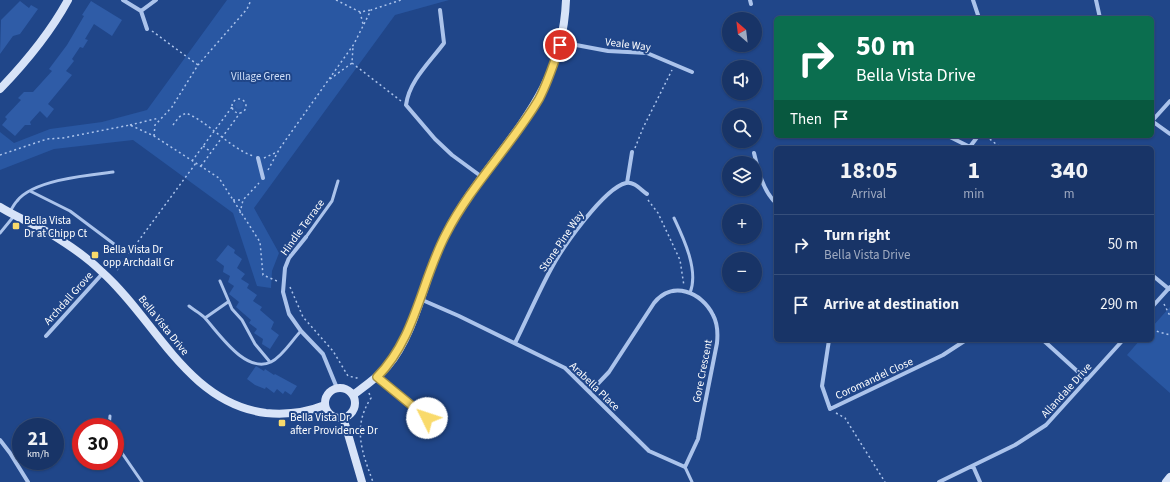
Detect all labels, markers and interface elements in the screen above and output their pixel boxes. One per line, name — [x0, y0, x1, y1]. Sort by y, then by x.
north arrow — [722, 12, 762, 52]
map controls — [722, 12, 762, 292]
text: 50 m — [856, 26, 915, 66]
pin — [543, 28, 577, 62]
icon: right — [790, 32, 842, 84]
icon: arrive — [549, 34, 571, 56]
street label: Veale Way — [604, 34, 652, 55]
button: sound — [722, 60, 762, 100]
text: Bella Vista Drive — [856, 63, 976, 88]
park label: Village Green — [231, 69, 291, 84]
button: search — [722, 108, 762, 148]
icon: arrive — [830, 108, 852, 130]
text: Then — [790, 109, 822, 130]
text: 18:05 — [840, 153, 898, 188]
text: 1 — [968, 153, 980, 188]
text: 340 — [1050, 153, 1088, 188]
button: layers — [722, 156, 762, 196]
text: Arrival — [851, 185, 886, 203]
text: min — [963, 185, 984, 203]
text: m — [1064, 185, 1075, 203]
street label: Hindle Terrace — [277, 196, 328, 259]
button: + — [722, 204, 762, 244]
street label: Stone Pine Way — [535, 208, 587, 275]
place label: Bella Vista Dr at Chipp Ct — [24, 213, 87, 241]
marker: Bella Vista Dr at Chipp Ct — [11, 221, 21, 231]
text: Turn right — [824, 225, 890, 246]
icon: right — [790, 234, 812, 256]
text: 50 m — [1108, 234, 1138, 255]
place label: Bella Vista Dr opp Archdall Gr — [103, 242, 174, 270]
text: Bella Vista Drive — [824, 246, 910, 264]
marker: Bella Vista Dr opp Archdall Gr — [90, 250, 100, 260]
button: − — [722, 252, 762, 292]
street label: Archdall Grove — [40, 268, 97, 328]
street label: Bella Vista Drive — [135, 292, 193, 359]
icon: arrive — [790, 294, 812, 316]
text: Arrive at destination — [824, 294, 959, 315]
text: 290 m — [1100, 294, 1138, 315]
street label: Gore Crescent — [689, 338, 716, 404]
street label: Coromandel Close — [833, 354, 916, 403]
street label: Arabella Place — [566, 358, 624, 415]
street label: Allandale Drive — [1038, 359, 1095, 421]
position arrow — [406, 397, 448, 439]
place label: Bella Vista Dr after Providence Dr — [290, 410, 378, 438]
speed limit sign: 30 — [72, 418, 124, 470]
marker: Bella Vista Dr after Providence Dr — [277, 418, 287, 428]
text: 21 — [27, 425, 49, 453]
text: km/h — [27, 447, 49, 461]

